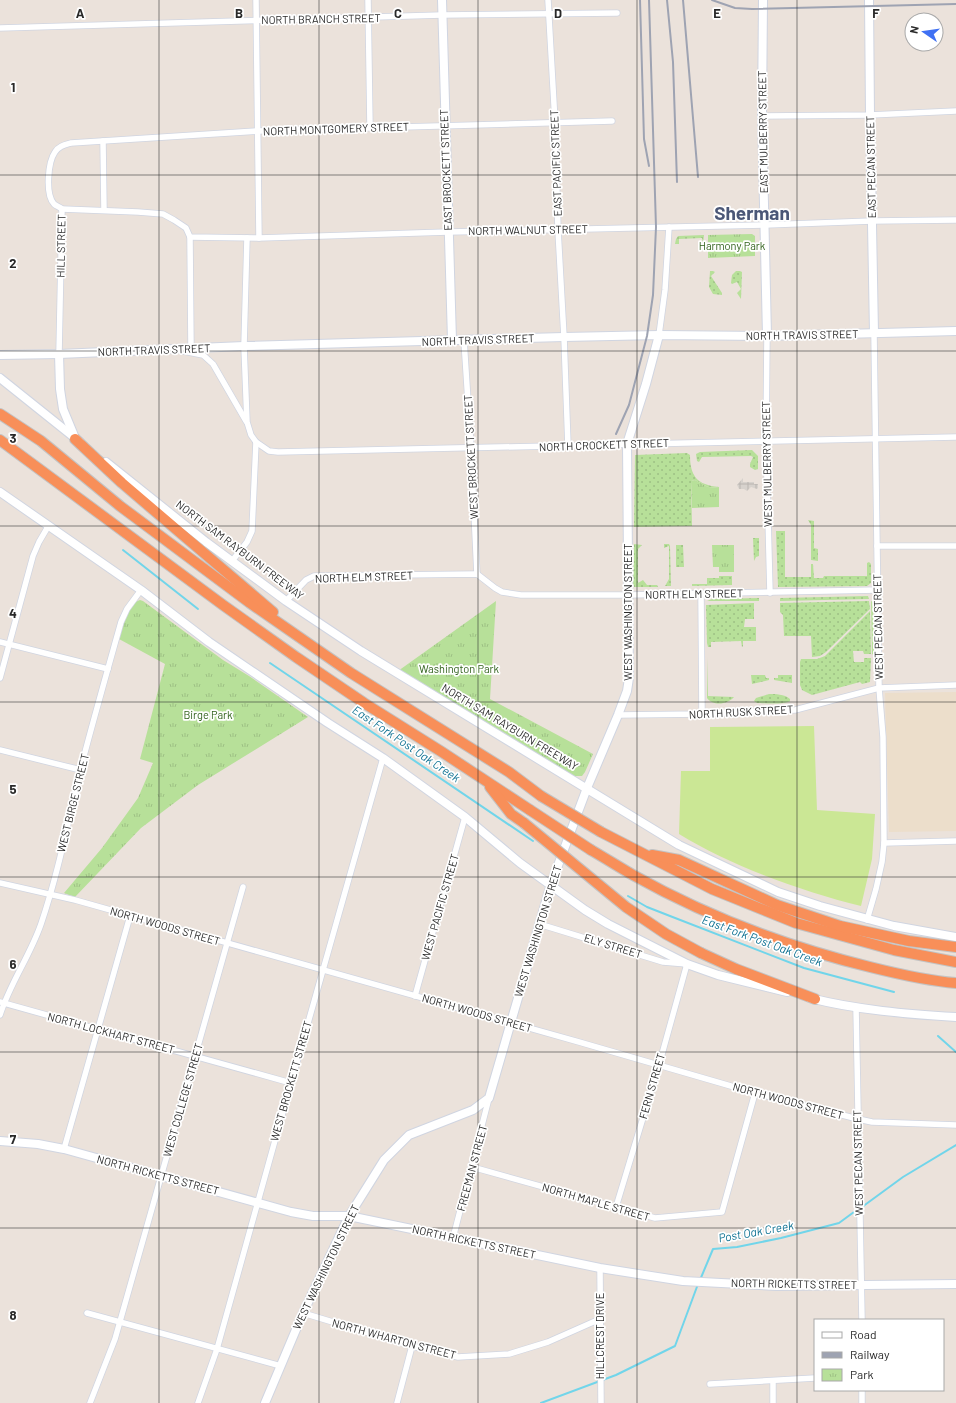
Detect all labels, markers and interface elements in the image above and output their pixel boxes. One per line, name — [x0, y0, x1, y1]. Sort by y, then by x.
text: A — [76, 5, 85, 21]
text: B — [235, 5, 243, 21]
text: C — [394, 5, 402, 21]
text: D — [554, 5, 562, 21]
text: E — [713, 5, 721, 21]
text: F — [872, 5, 880, 21]
street label: NORTH BRANCH STREET — [261, 11, 381, 26]
north arrow — [904, 12, 944, 52]
text: N — [907, 25, 921, 35]
street label: EAST MULBERRY STREET — [755, 70, 770, 194]
text: 1 — [11, 79, 15, 95]
street label: EAST BROCKETT STREET — [437, 109, 454, 231]
street label: EAST PACIFIC STREET — [547, 109, 564, 217]
street label: EAST PECAN STREET — [863, 116, 878, 218]
street label: NORTH MONTGOMERY STREET — [263, 119, 409, 138]
district label: Sherman — [714, 201, 790, 224]
street label: HILL STREET — [53, 214, 68, 278]
street label: NORTH WALNUT STREET — [468, 222, 588, 237]
park label: Harmony Park — [699, 239, 766, 252]
text: 2 — [9, 255, 17, 271]
street label: NORTH TRAVIS STREET — [745, 327, 859, 342]
street label: NORTH TRAVIS STREET — [421, 331, 535, 348]
street label: NORTH TRAVIS STREET — [97, 341, 211, 358]
street label: WEST BROCKETT STREET — [461, 394, 480, 520]
street label: WEST MULBERRY STREET — [759, 401, 774, 527]
text: 3 — [9, 430, 17, 446]
street label: NORTH CROCKETT STREET — [539, 436, 669, 453]
street label: NORTH SAM RAYBURN FREEWAY — [174, 497, 307, 602]
street label: WEST WASHINGTON STREET — [621, 543, 634, 681]
street label: NORTH ELM STREET — [315, 568, 413, 585]
street label: WEST PECAN STREET — [870, 574, 885, 680]
street label: NORTH ELM STREET — [645, 586, 743, 601]
text: 4 — [9, 605, 17, 621]
park label: Washington Park — [419, 662, 500, 675]
street label: NORTH SAM RAYBURN FREEWAY — [440, 681, 581, 772]
water label: East Fork Post Oak Creek — [350, 702, 463, 784]
street label: NORTH RUSK STREET — [688, 702, 794, 721]
park label: Birge Park — [183, 708, 233, 721]
street label: WEST BIRGE STREET — [54, 752, 91, 854]
text: 5 — [9, 781, 17, 797]
street label: WEST PACIFIC STREET — [418, 852, 461, 961]
street label: WEST WASHINGTON STREET — [511, 863, 564, 998]
street label: NORTH WOODS STREET — [109, 904, 222, 947]
water label: East Fork Post Oak Creek — [700, 912, 824, 968]
street label: ELY STREET — [583, 931, 644, 960]
text: 6 — [10, 956, 17, 972]
street label: NORTH WOODS STREET — [421, 991, 534, 1034]
street label: NORTH LOCKHART STREET — [46, 1009, 176, 1056]
street label: WEST BROCKETT STREET — [267, 1019, 314, 1143]
street label: WEST COLLEGE STREET — [160, 1041, 205, 1158]
street label: FERN STREET — [636, 1051, 667, 1120]
street label: NORTH WOODS STREET — [731, 1079, 845, 1122]
street label: WEST PECAN STREET — [850, 1110, 865, 1216]
street label: FREEMAN STREET — [454, 1123, 489, 1213]
text: 7 — [10, 1131, 17, 1147]
street label: NORTH RICKETTS STREET — [96, 1152, 221, 1197]
street label: NORTH MAPLE STREET — [541, 1180, 652, 1223]
street label: WEST WASHINGTON STREET — [290, 1202, 361, 1331]
water label: Post Oak Creek — [717, 1217, 795, 1245]
street label: NORTH RICKETTS STREET — [411, 1222, 537, 1261]
street label: NORTH RICKETTS STREET — [731, 1276, 857, 1291]
street label: HILLCREST DRIVE — [593, 1292, 606, 1379]
text: 8 — [9, 1307, 17, 1323]
street label: NORTH WHARTON STREET — [331, 1316, 458, 1361]
legend — [814, 1319, 944, 1391]
text: Road — [850, 1327, 877, 1341]
text: Railway — [850, 1347, 890, 1361]
text: Park — [850, 1367, 874, 1381]

